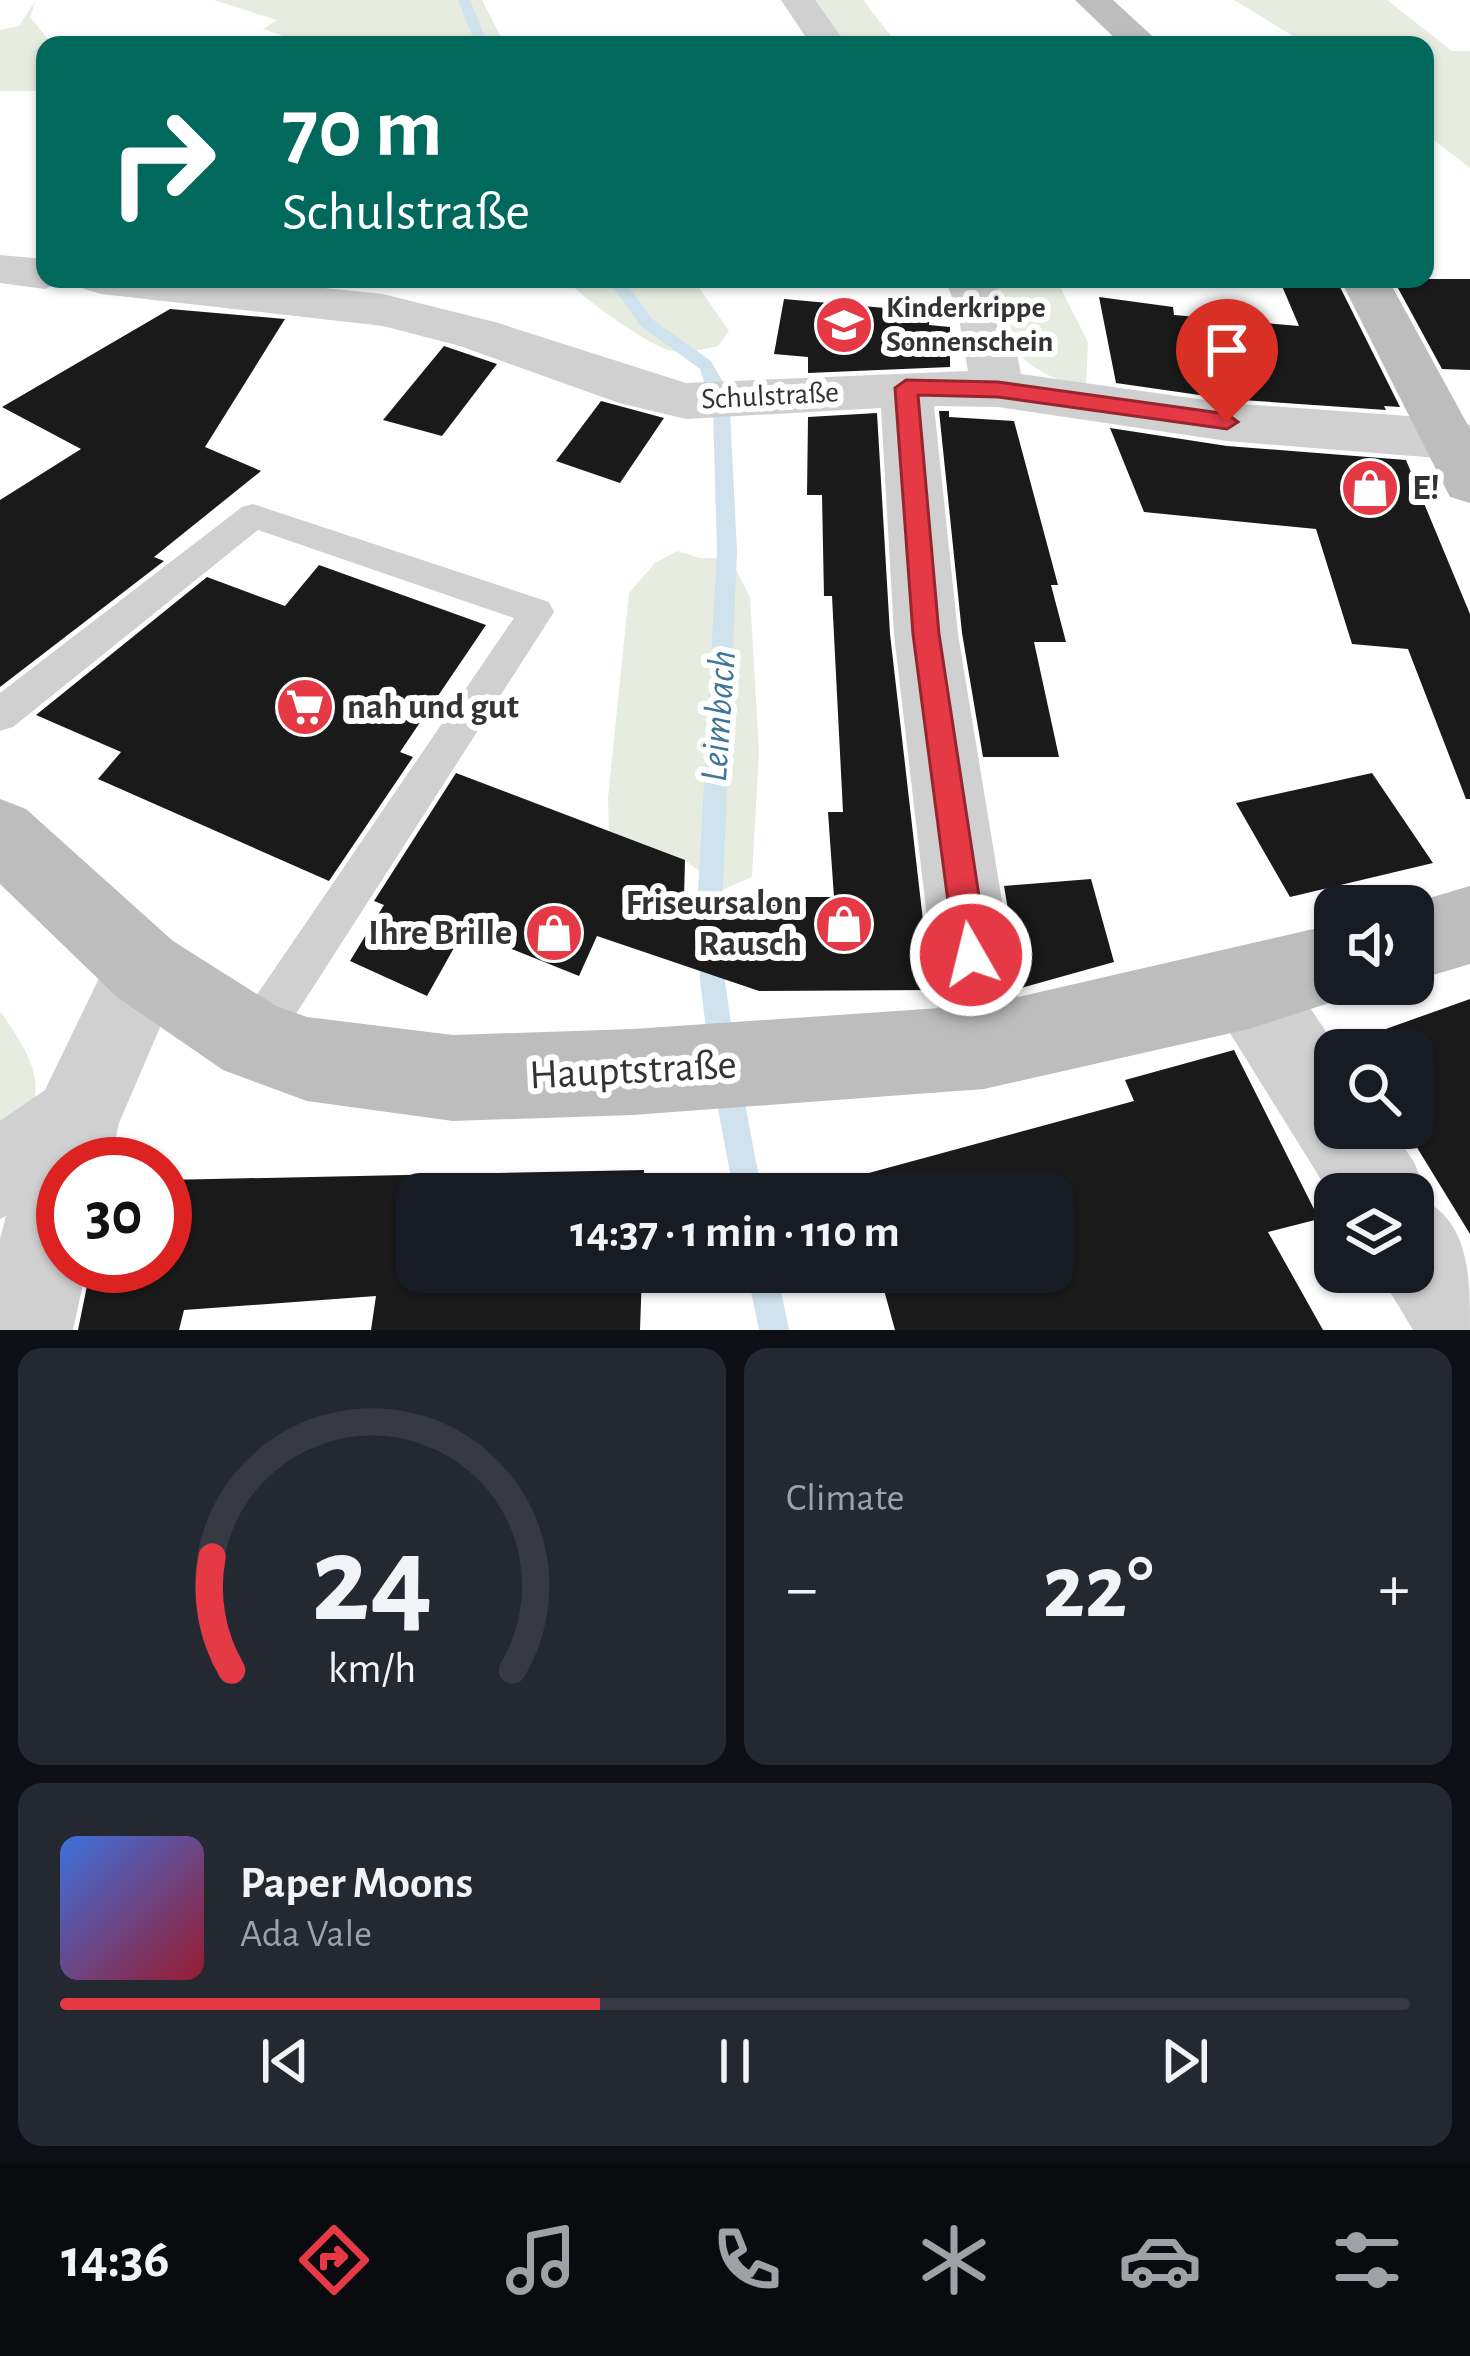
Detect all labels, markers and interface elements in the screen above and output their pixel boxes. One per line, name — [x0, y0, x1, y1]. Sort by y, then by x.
icon: right — [84, 84, 240, 240]
text: 70 m — [282, 88, 443, 172]
text: Schulstraße — [282, 186, 530, 240]
place label: Kinderkrippe Sonnenschein — [886, 293, 1054, 357]
school or university icon: Kinderkrippe Sonnenschein — [813, 294, 875, 356]
pin — [1176, 299, 1278, 422]
icon: arrive — [1194, 317, 1260, 383]
street label: Schulstraße — [700, 377, 840, 415]
shop icon: E! — [1339, 457, 1401, 519]
place label: E! — [1412, 470, 1440, 506]
water label: Leimbach — [695, 649, 743, 783]
supermarket icon: nah und gut — [274, 676, 336, 738]
place label: nah und gut — [347, 689, 519, 725]
place label: Friseursalon Rausch — [625, 885, 802, 962]
map controls — [1314, 885, 1434, 1293]
button: sound — [1314, 885, 1434, 1005]
position arrow — [908, 892, 1034, 1018]
shop icon: Friseursalon Rausch — [813, 893, 875, 955]
shop icon: Ihre Brille — [523, 902, 585, 964]
place label: Ihre Brille — [368, 915, 512, 951]
button: search — [1314, 1029, 1434, 1149]
street label: Hauptstraße — [528, 1044, 738, 1096]
speed limit sign: 30 — [36, 1137, 192, 1293]
button: layers — [1314, 1173, 1434, 1293]
text: 14:37 · 1 min · 110 m — [570, 1210, 900, 1255]
text: Climate — [786, 1479, 904, 1518]
text: 24 — [311, 1519, 433, 1644]
text: 22° — [1042, 1544, 1154, 1634]
text: − — [786, 1556, 818, 1622]
text: + — [1378, 1556, 1410, 1622]
text: km/h — [328, 1647, 416, 1690]
text: Paper Moons — [240, 1861, 473, 1906]
text: Ada Vale — [240, 1915, 372, 1954]
icon: previous — [252, 2028, 318, 2094]
icon: pause — [702, 2028, 768, 2094]
icon: next — [1152, 2028, 1218, 2094]
icon: directions — [292, 2218, 376, 2302]
icon: music — [499, 2218, 583, 2302]
icon: phone — [705, 2218, 789, 2302]
icon: climate — [912, 2218, 996, 2302]
icon: car — [1118, 2218, 1202, 2302]
icon: filters — [1325, 2218, 1409, 2302]
text: 14:36 — [61, 2233, 170, 2287]

